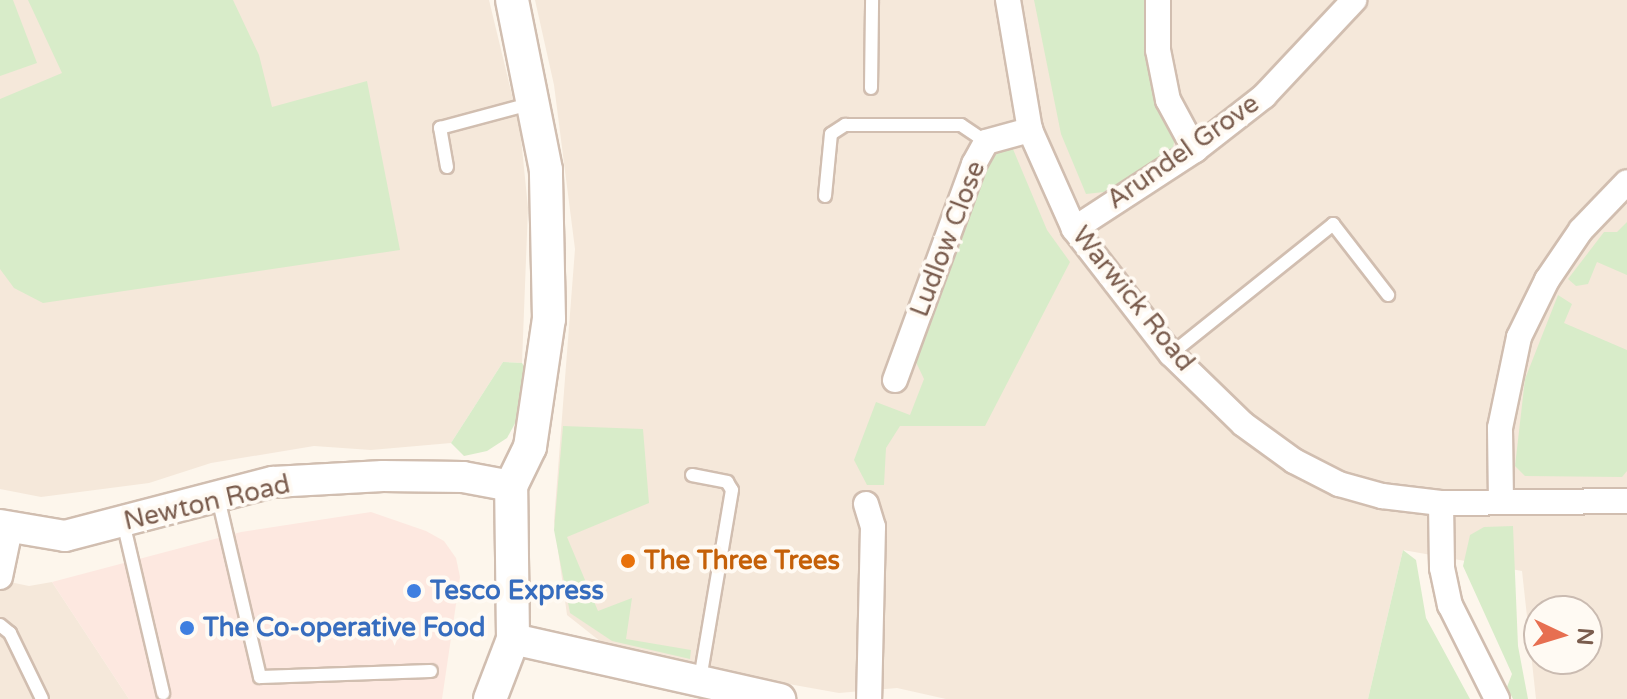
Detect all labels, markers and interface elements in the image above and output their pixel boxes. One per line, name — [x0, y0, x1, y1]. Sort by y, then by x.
street label: Arundel Grove — [1101, 88, 1265, 216]
street label: Ludlow Close — [904, 157, 992, 321]
street label: Warwick Road — [1065, 220, 1201, 378]
street label: Newton Road — [121, 469, 293, 537]
place label: The Three Trees — [644, 545, 840, 577]
marker: The Three Trees — [619, 552, 637, 570]
place label: Tesco Express — [430, 575, 604, 607]
marker: Tesco Express — [405, 582, 423, 600]
north arrow — [1523, 595, 1603, 675]
place label: The Co-operative Food — [203, 612, 486, 644]
marker: The Co-operative Food — [178, 619, 196, 637]
text: N — [1571, 627, 1599, 646]

